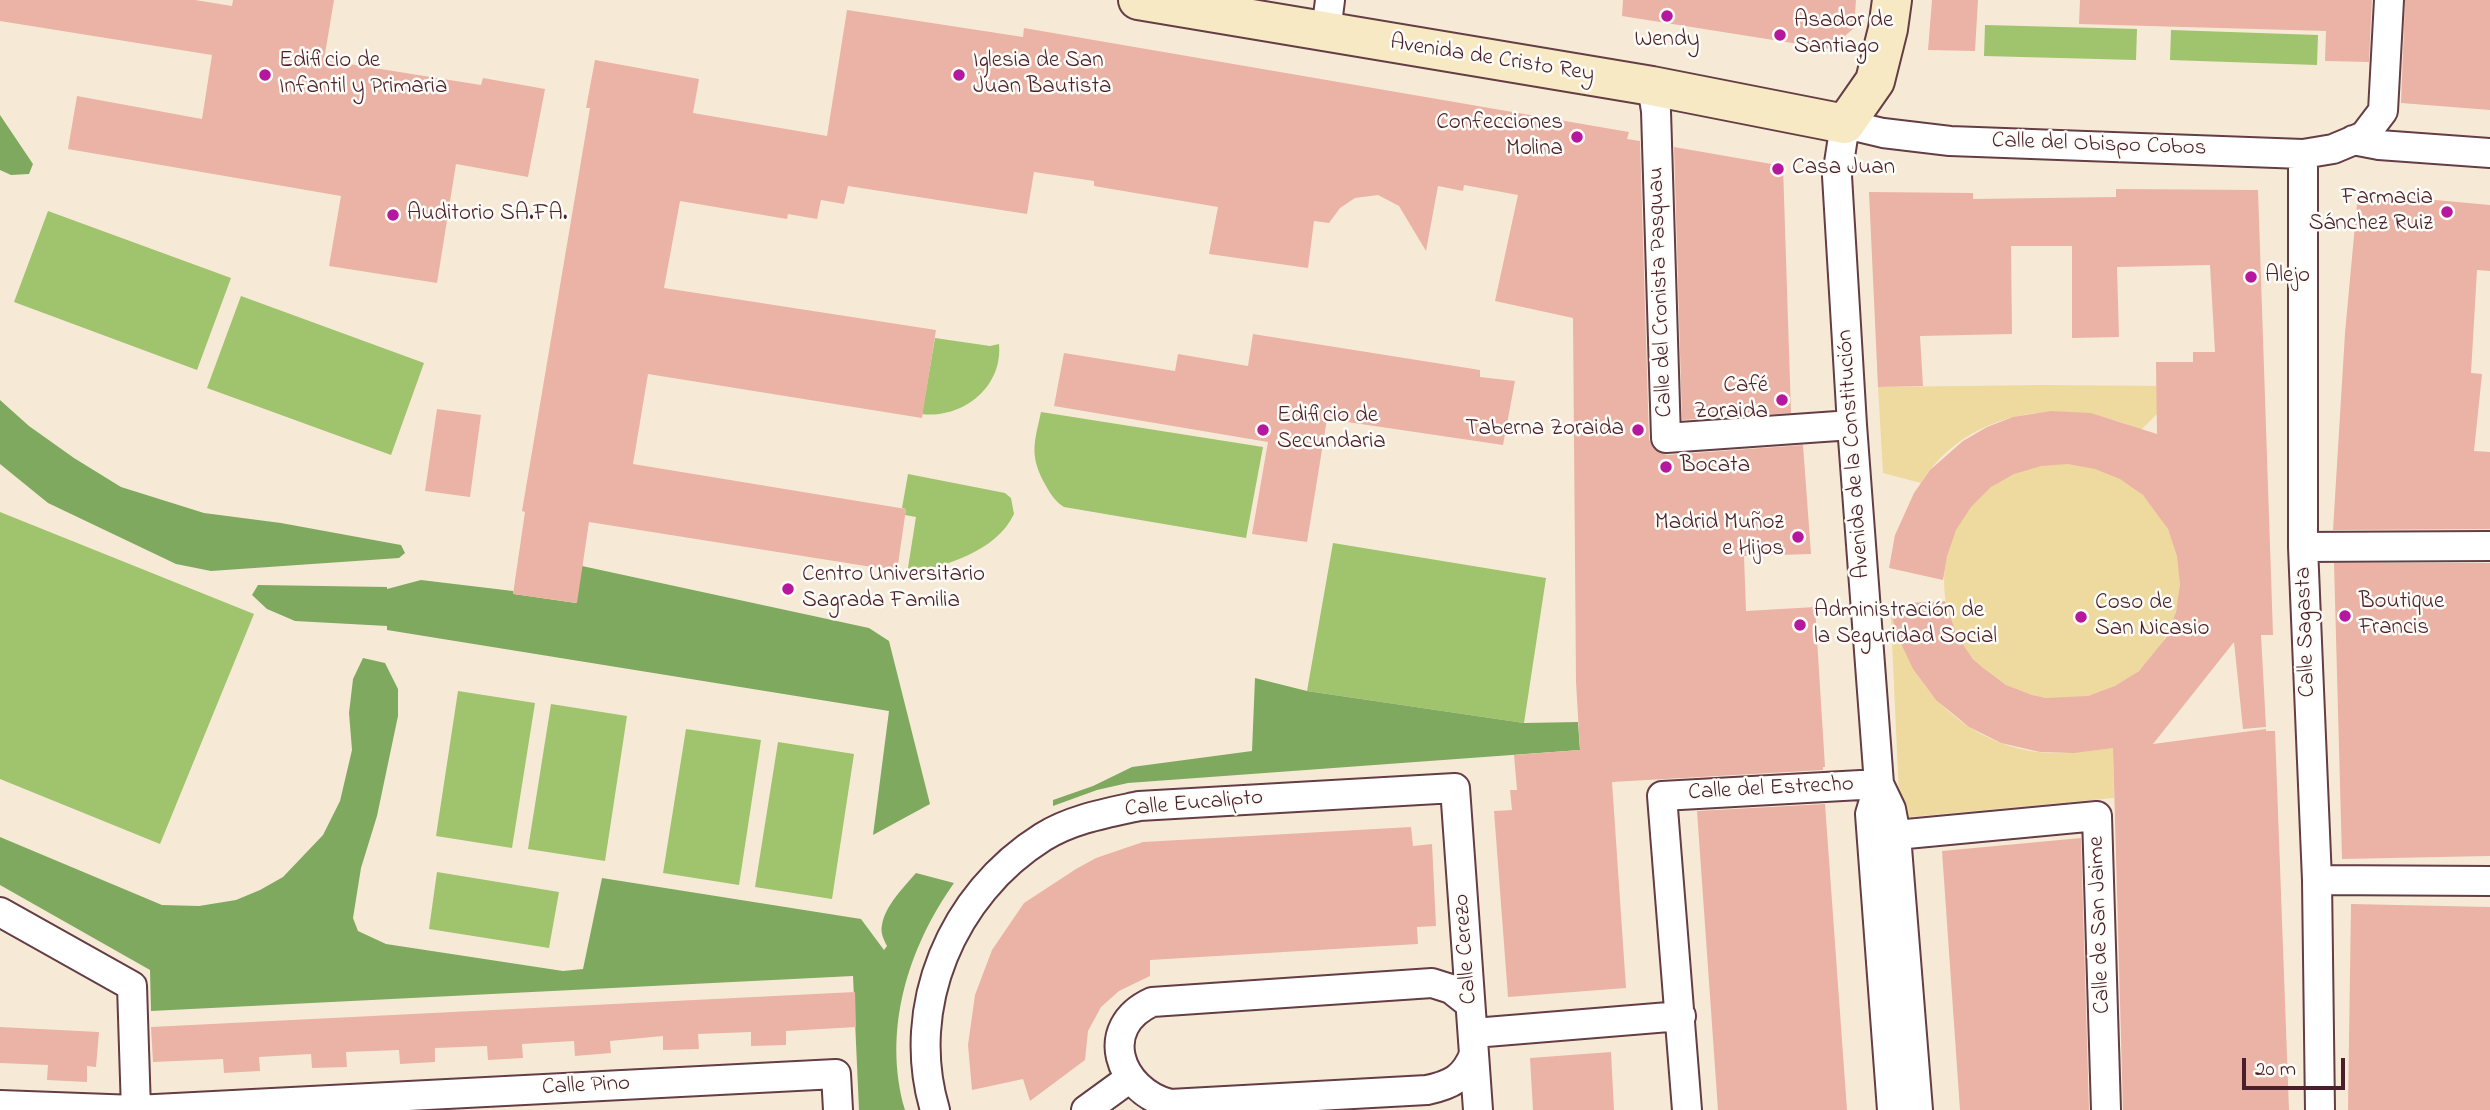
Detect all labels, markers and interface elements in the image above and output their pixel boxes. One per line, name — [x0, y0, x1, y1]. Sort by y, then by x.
marker: Wendy — [1659, 8, 1675, 24]
place label: Asador de Santiago — [1794, 8, 1893, 62]
place label: Wendy — [1634, 27, 1700, 55]
marker: Asador de Santiago — [1772, 27, 1788, 43]
street label: Avenida de Cristo Rey — [1388, 30, 1596, 90]
place label: Edificio de Infantil y Primaria — [279, 48, 447, 102]
place label: Iglesia de San Juan Bautista — [973, 48, 1112, 102]
marker: Edificio de Infantil y Primaria — [257, 67, 273, 83]
marker: Iglesia de San Juan Bautista — [951, 67, 967, 83]
place label: Confecciones Molina — [1436, 110, 1563, 164]
street label: Calle del Obispo Cobos — [1991, 128, 2207, 164]
marker: Confecciones Molina — [1569, 129, 1585, 145]
place label: Casa Juan — [1792, 155, 1895, 183]
marker: Casa Juan — [1770, 161, 1786, 177]
street label: Calle del Cronista Pasquau — [1644, 166, 1680, 418]
place label: Farmacia Sánchez Ruiz — [2309, 185, 2433, 239]
place label: Auditorio SA.FA. — [407, 201, 567, 229]
marker: Farmacia Sánchez Ruiz — [2439, 204, 2455, 220]
marker: Auditorio SA.FA. — [385, 207, 401, 223]
place label: Alejo — [2265, 263, 2310, 291]
marker: Alejo — [2243, 269, 2259, 285]
street label: Avenida de la Constitución — [1833, 329, 1877, 579]
place label: Café Zoraida — [1694, 373, 1768, 427]
marker: Café Zoraida — [1774, 392, 1790, 408]
place label: Edificio de Secundaria — [1277, 403, 1386, 457]
place label: Taberna Zoraida — [1465, 416, 1624, 444]
marker: Edificio de Secundaria — [1255, 422, 1271, 438]
marker: Taberna Zoraida — [1630, 422, 1646, 438]
place label: Bocata — [1680, 453, 1750, 481]
marker: Bocata — [1658, 459, 1674, 475]
place label: Madrid Muñoz e Hijos — [1655, 510, 1784, 564]
marker: Madrid Muñoz e Hijos — [1790, 529, 1806, 545]
place label: Centro Universitario Sagrada Familia — [802, 562, 985, 616]
street label: Calle Sagasta — [2291, 566, 2323, 698]
marker: Centro Universitario Sagrada Familia — [780, 581, 796, 597]
place label: Boutique Francis — [2359, 589, 2444, 643]
place label: Coso de San Nicasio — [2095, 590, 2209, 644]
place label: Administración de la Seguridad Social — [1814, 598, 1997, 652]
marker: Boutique Francis — [2337, 608, 2353, 624]
marker: Coso de San Nicasio — [2073, 609, 2089, 625]
marker: Administración de la Seguridad Social — [1792, 617, 1808, 633]
street label: Calle del Estrecho — [1688, 772, 1854, 808]
street label: Calle Eucalipto — [1124, 785, 1264, 825]
street label: Calle de San Jaime — [2084, 836, 2118, 1014]
street label: Calle Cerezo — [1449, 893, 1485, 1005]
scale bar — [2245, 1044, 2348, 1088]
text: 20 m — [2255, 1055, 2296, 1085]
street label: Calle Pino — [541, 1071, 631, 1103]

